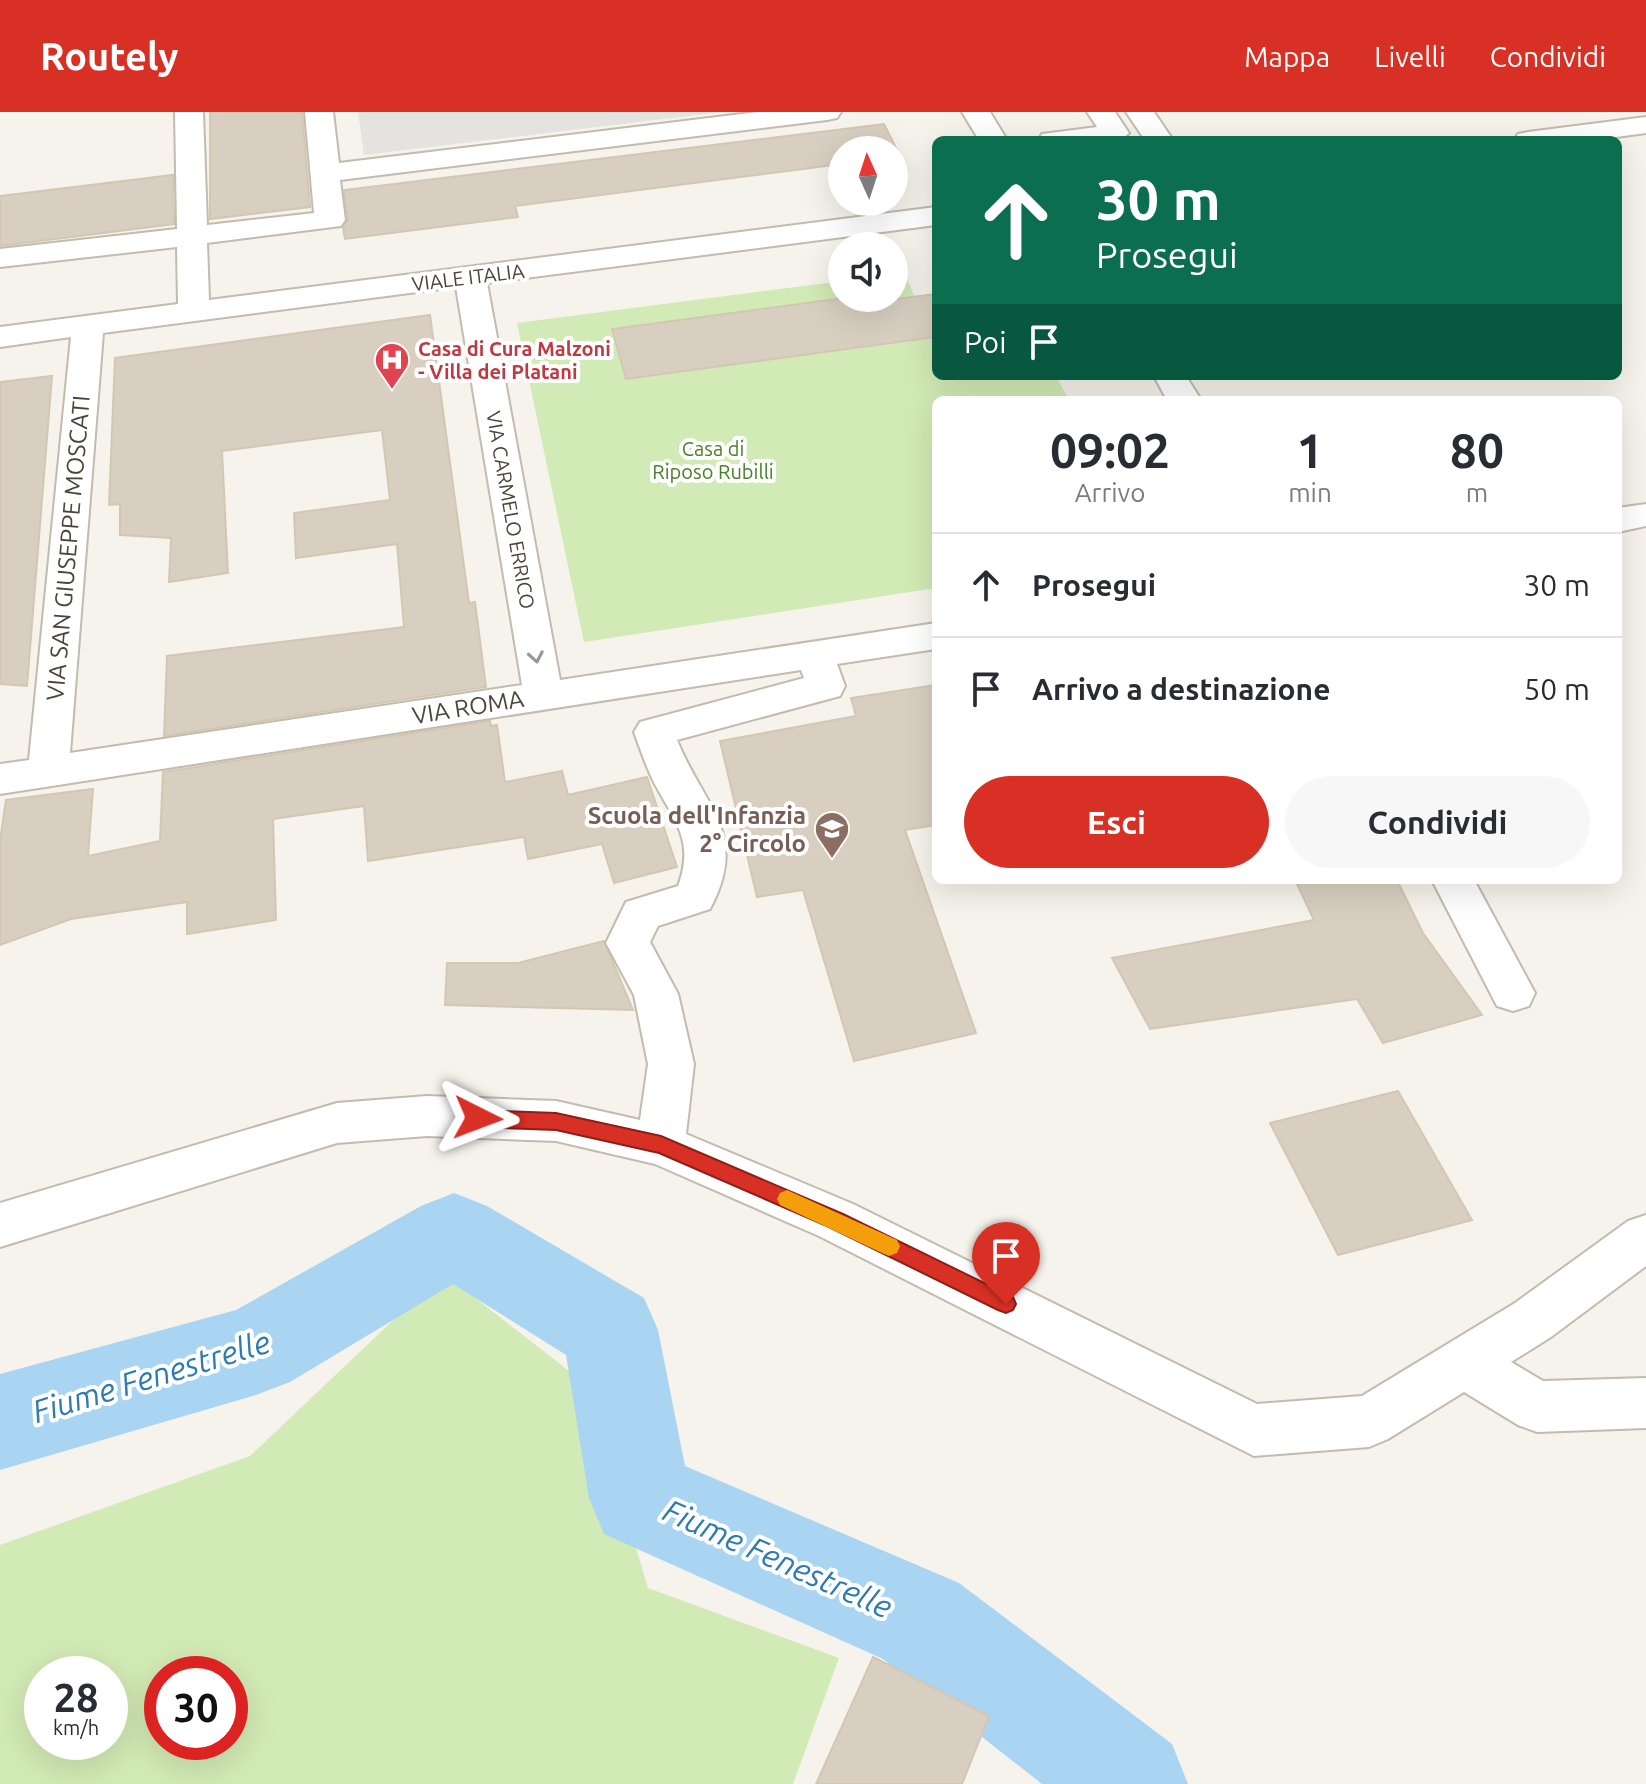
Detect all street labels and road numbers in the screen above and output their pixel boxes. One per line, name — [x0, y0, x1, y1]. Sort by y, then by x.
street label: VIALE ITALIA — [410, 259, 526, 295]
street label: VIA SAN GIUSEPPE MOSCATI — [41, 394, 95, 702]
street label: VIA CARMELO ERRICO — [482, 409, 540, 611]
street label: VIA ROMA — [410, 685, 526, 729]

